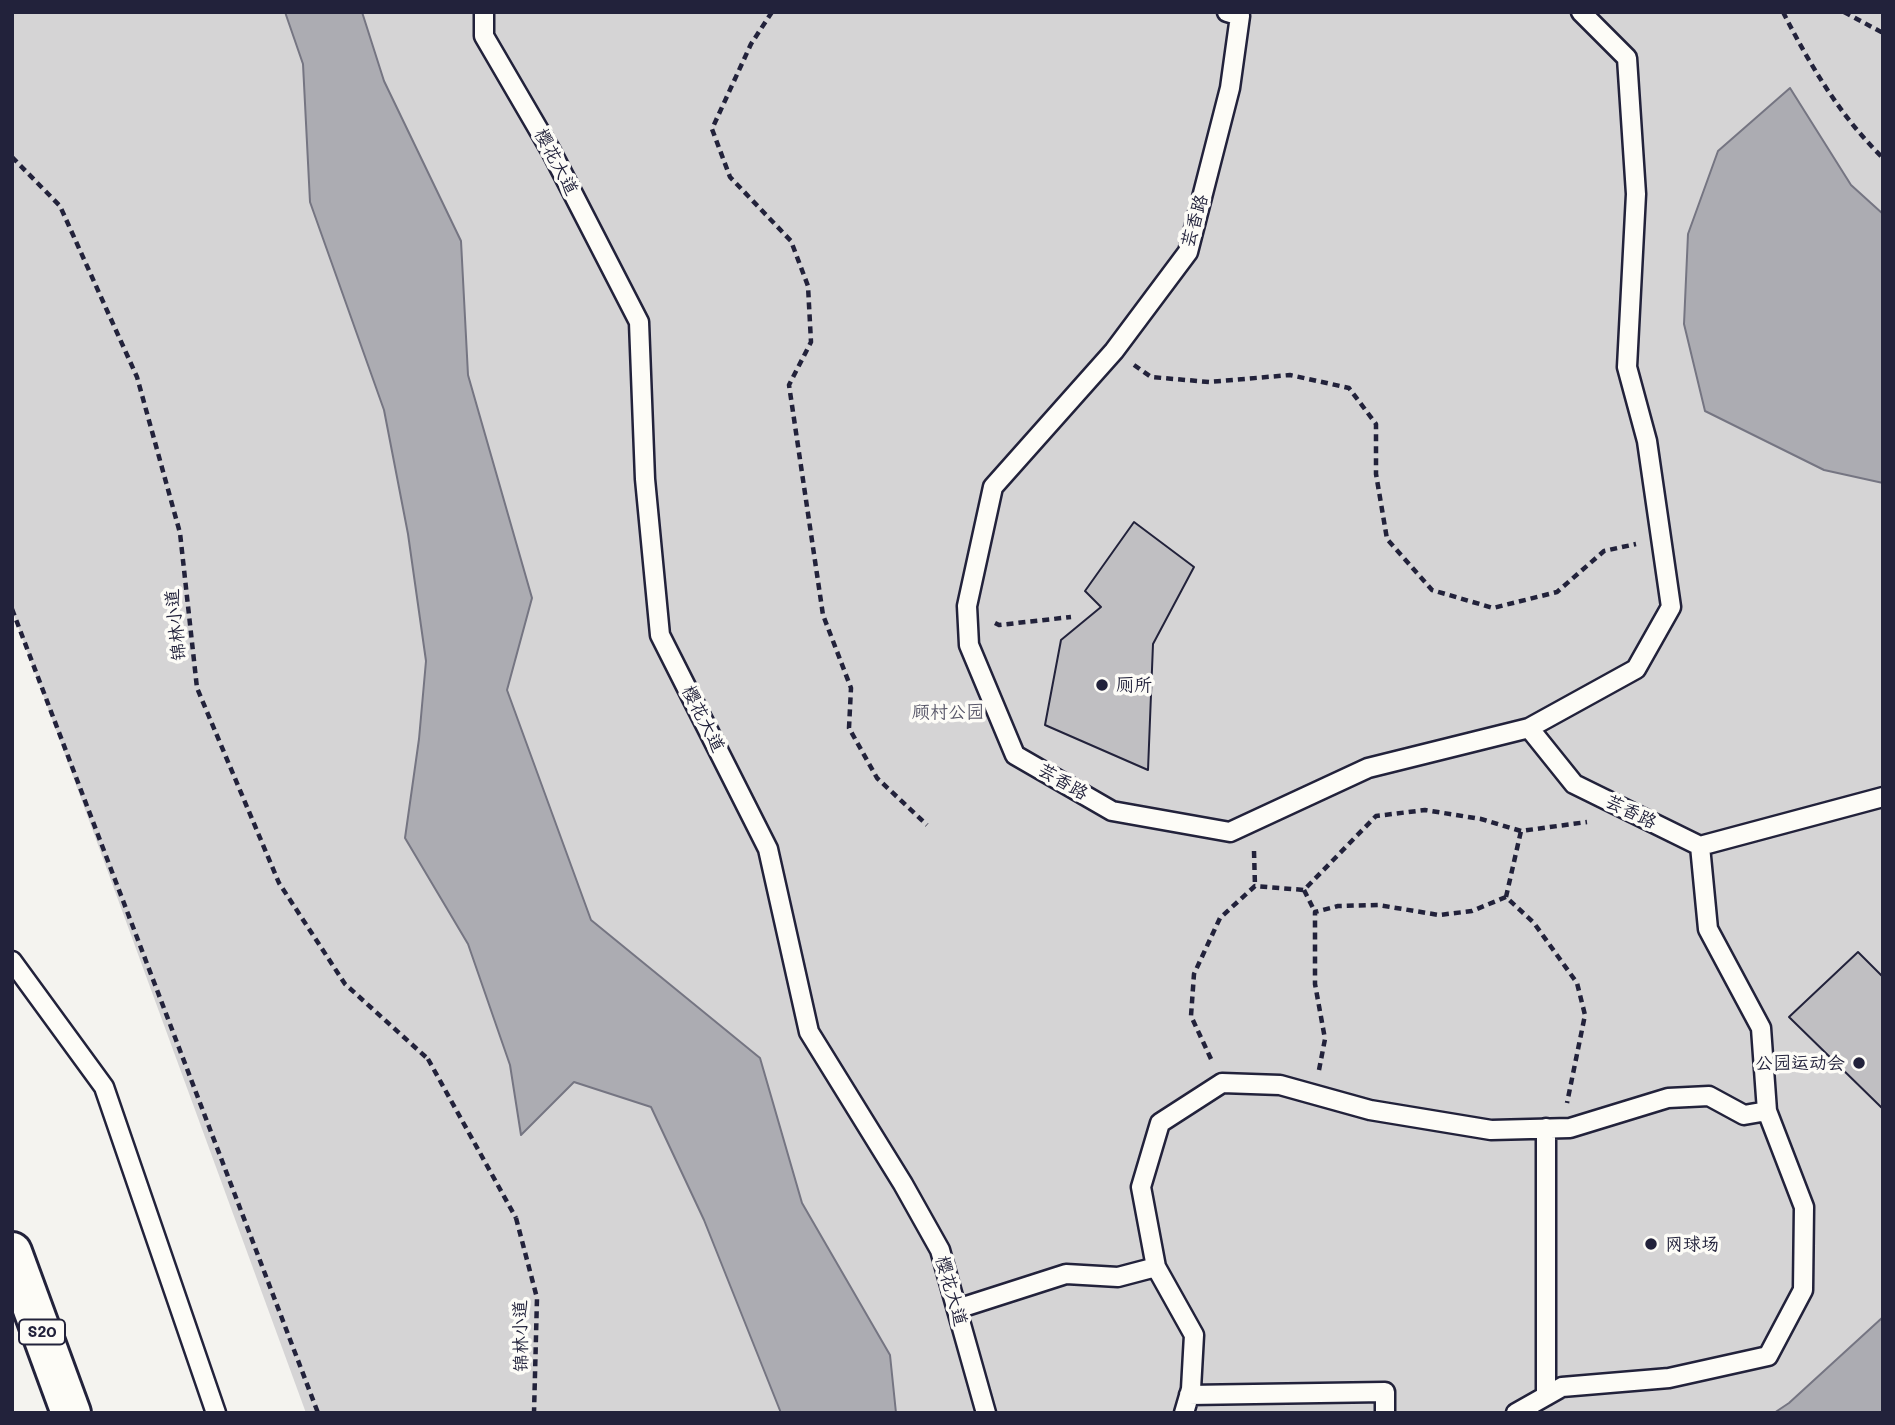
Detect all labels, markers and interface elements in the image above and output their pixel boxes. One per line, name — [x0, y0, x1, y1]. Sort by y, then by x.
street label: 樱花大道 — [530, 125, 582, 199]
street label: 芸香路 — [1177, 192, 1213, 250]
street label: 锦林小道 — [161, 588, 191, 662]
place label: 厕所 — [1116, 674, 1152, 696]
marker: 厕所 — [1094, 677, 1110, 693]
street label: 樱花大道 — [677, 682, 729, 756]
park label: 顾村公园 — [912, 701, 984, 723]
street label: 芸香路 — [1034, 759, 1092, 805]
street label: 芸香路 — [1602, 790, 1660, 834]
place label: 公园运动会 — [1755, 1052, 1845, 1074]
marker: 公园运动会 — [1851, 1055, 1867, 1071]
place label: 网球场 — [1665, 1233, 1719, 1255]
marker: 网球场 — [1643, 1236, 1659, 1252]
street label: 樱花大道 — [931, 1253, 971, 1329]
street label: 锦林小道 — [510, 1300, 532, 1372]
road number: S20 — [19, 1320, 65, 1344]

